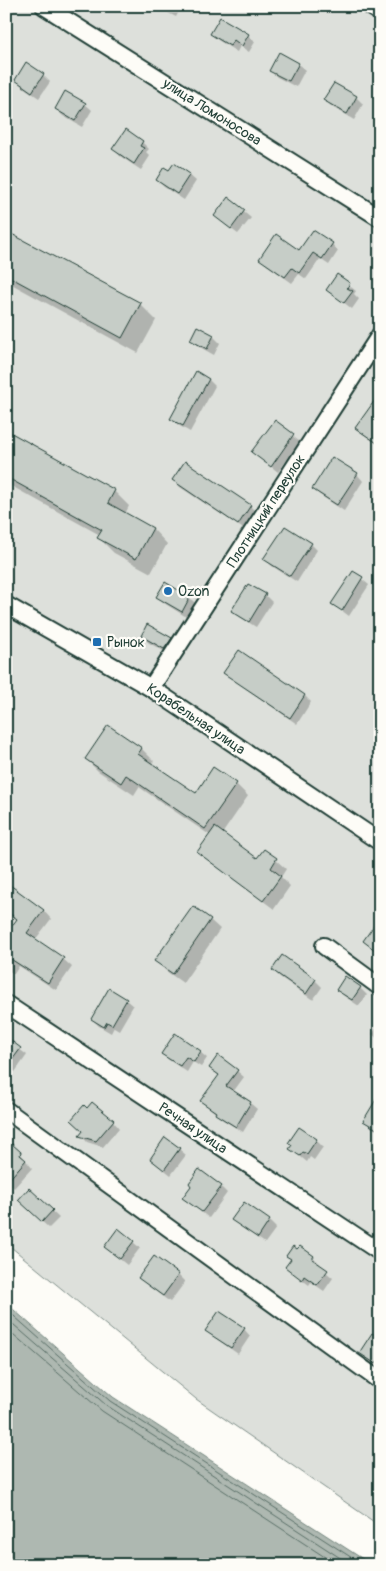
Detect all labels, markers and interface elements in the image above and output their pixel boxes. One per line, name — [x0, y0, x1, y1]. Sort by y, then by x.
street label: улица Ломоносова — [159, 74, 264, 149]
street label: Плотницкий переулок — [223, 451, 309, 571]
place label: Ozon — [178, 583, 210, 600]
marker: Ozon — [162, 585, 174, 597]
place label: Рынок — [107, 634, 145, 651]
marker: Рынок — [91, 636, 103, 648]
street label: Корабельная улица — [144, 680, 248, 758]
street label: Речная улица — [156, 1099, 230, 1157]

